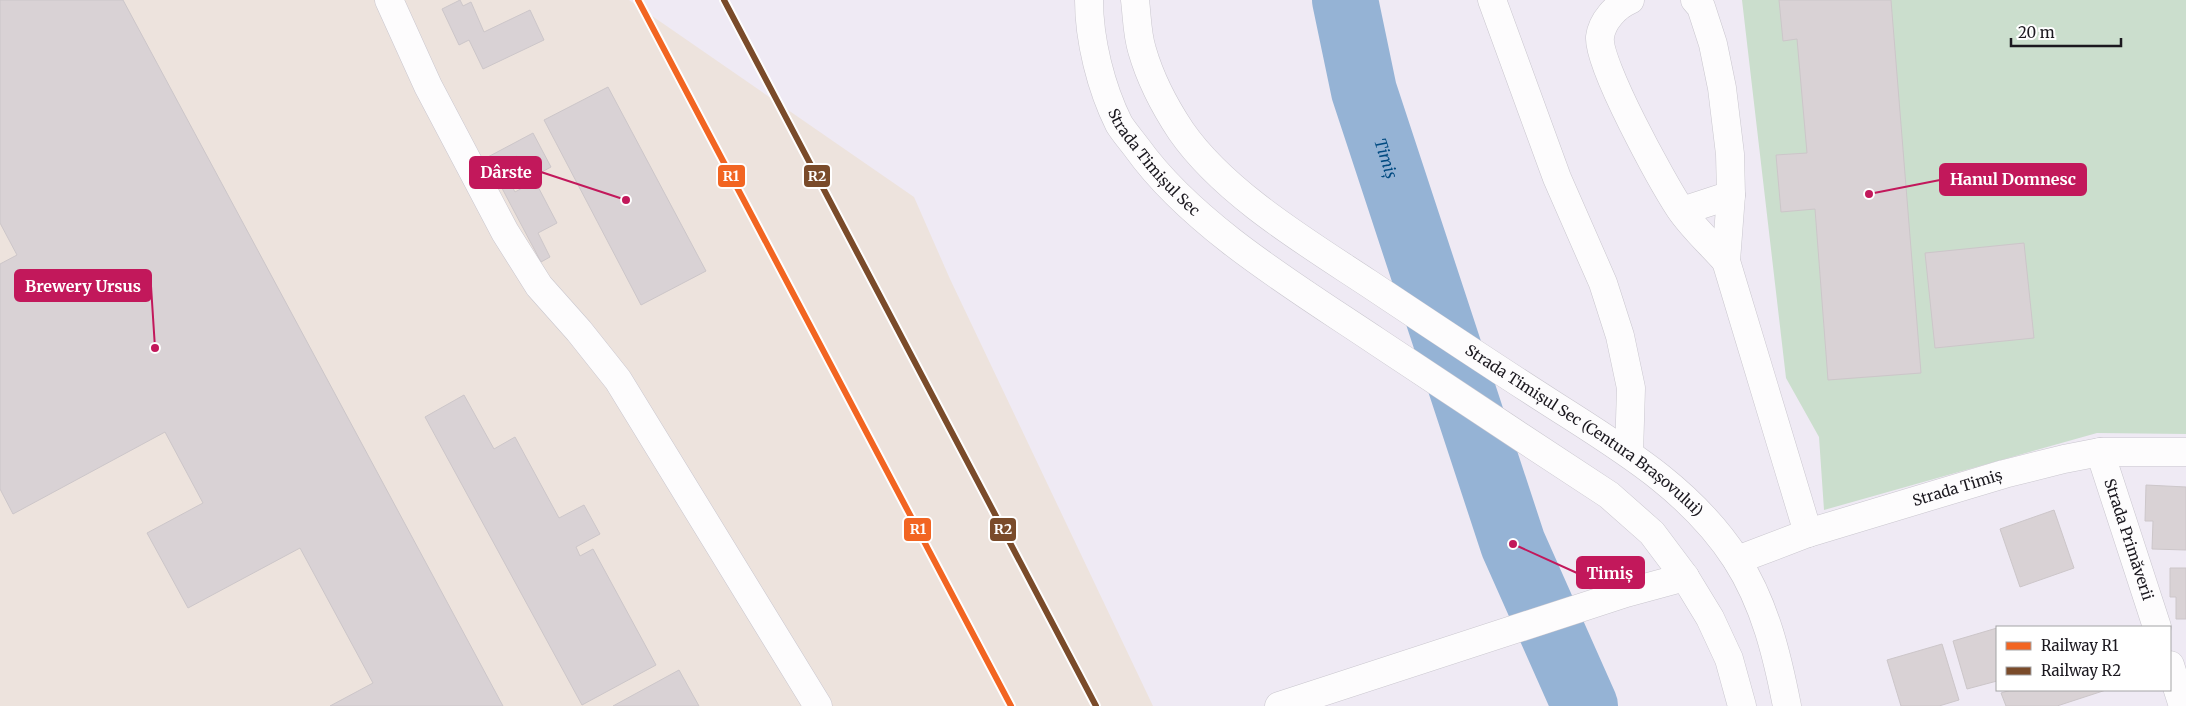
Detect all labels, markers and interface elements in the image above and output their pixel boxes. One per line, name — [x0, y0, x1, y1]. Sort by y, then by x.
scale bar — [2011, 15, 2121, 47]
text: 20 m — [2018, 23, 2055, 42]
street label: Strada Timișul Sec — [1104, 105, 1204, 220]
water label: Timiș — [1370, 136, 1402, 182]
callout: Dârste — [470, 157, 541, 188]
text: Dârste — [480, 162, 532, 182]
line badge: R1 — [717, 164, 746, 188]
line badge: R2 — [803, 164, 831, 188]
callout: Hanul Domnesc — [1940, 164, 2086, 195]
text: R1 — [723, 167, 740, 185]
text: R2 — [808, 167, 826, 185]
text: Hanul Domnesc — [1950, 169, 2076, 189]
callout: Brewery Ursus — [15, 270, 151, 301]
text: Brewery Ursus — [25, 276, 141, 296]
street label: Strada Timișul Sec (Centura Brașovului) — [1462, 340, 1707, 520]
street label: Strada Timiș — [1910, 465, 2005, 510]
street label: Strada Primăverii — [2100, 476, 2158, 603]
line badge: R1 — [903, 517, 932, 542]
line badge: R2 — [989, 517, 1017, 542]
text: R1 — [910, 520, 927, 538]
text: R2 — [994, 520, 1012, 538]
callout: Timiș — [1577, 557, 1644, 588]
text: Timiș — [1587, 563, 1633, 583]
legend — [1996, 626, 2171, 691]
text: Railway R1 — [2041, 636, 2119, 655]
text: Railway R2 — [2041, 661, 2121, 680]

